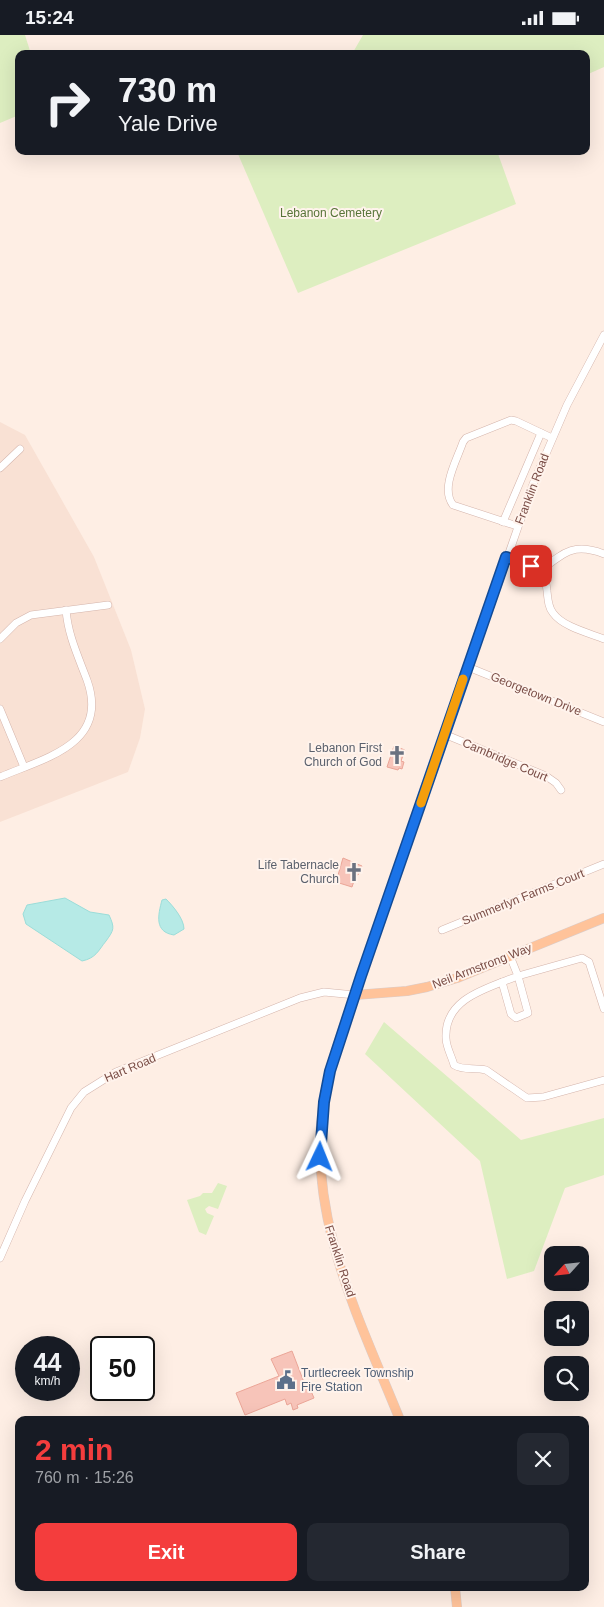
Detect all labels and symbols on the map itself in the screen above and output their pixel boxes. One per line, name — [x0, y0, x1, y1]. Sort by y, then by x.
park label: Lebanon Cemetery — [280, 206, 382, 220]
street label: Franklin Road — [512, 452, 552, 526]
pin — [510, 545, 552, 587]
street label: Georgetown Drive — [489, 669, 584, 719]
street label: Cambridge Court — [460, 736, 550, 785]
place label: Lebanon First Church of God — [304, 741, 383, 769]
church icon: Lebanon First Church of God — [386, 744, 408, 766]
place label: Life Tabernacle Church — [258, 858, 339, 886]
church icon: Life Tabernacle Church — [343, 861, 365, 883]
street label: Summerlyn Farms Court — [460, 866, 587, 928]
street label: Neil Armstrong Way — [430, 941, 534, 991]
street label: Hart Road — [102, 1051, 158, 1085]
position arrow — [293, 1130, 345, 1182]
street label: Franklin Road — [322, 1223, 358, 1299]
north arrow — [544, 1246, 589, 1291]
speed limit sign: 50 — [90, 1336, 155, 1401]
place label: Turtlecreek Township Fire Station — [301, 1366, 414, 1394]
public building icon: Turtlecreek Township Fire Station — [275, 1369, 297, 1391]

